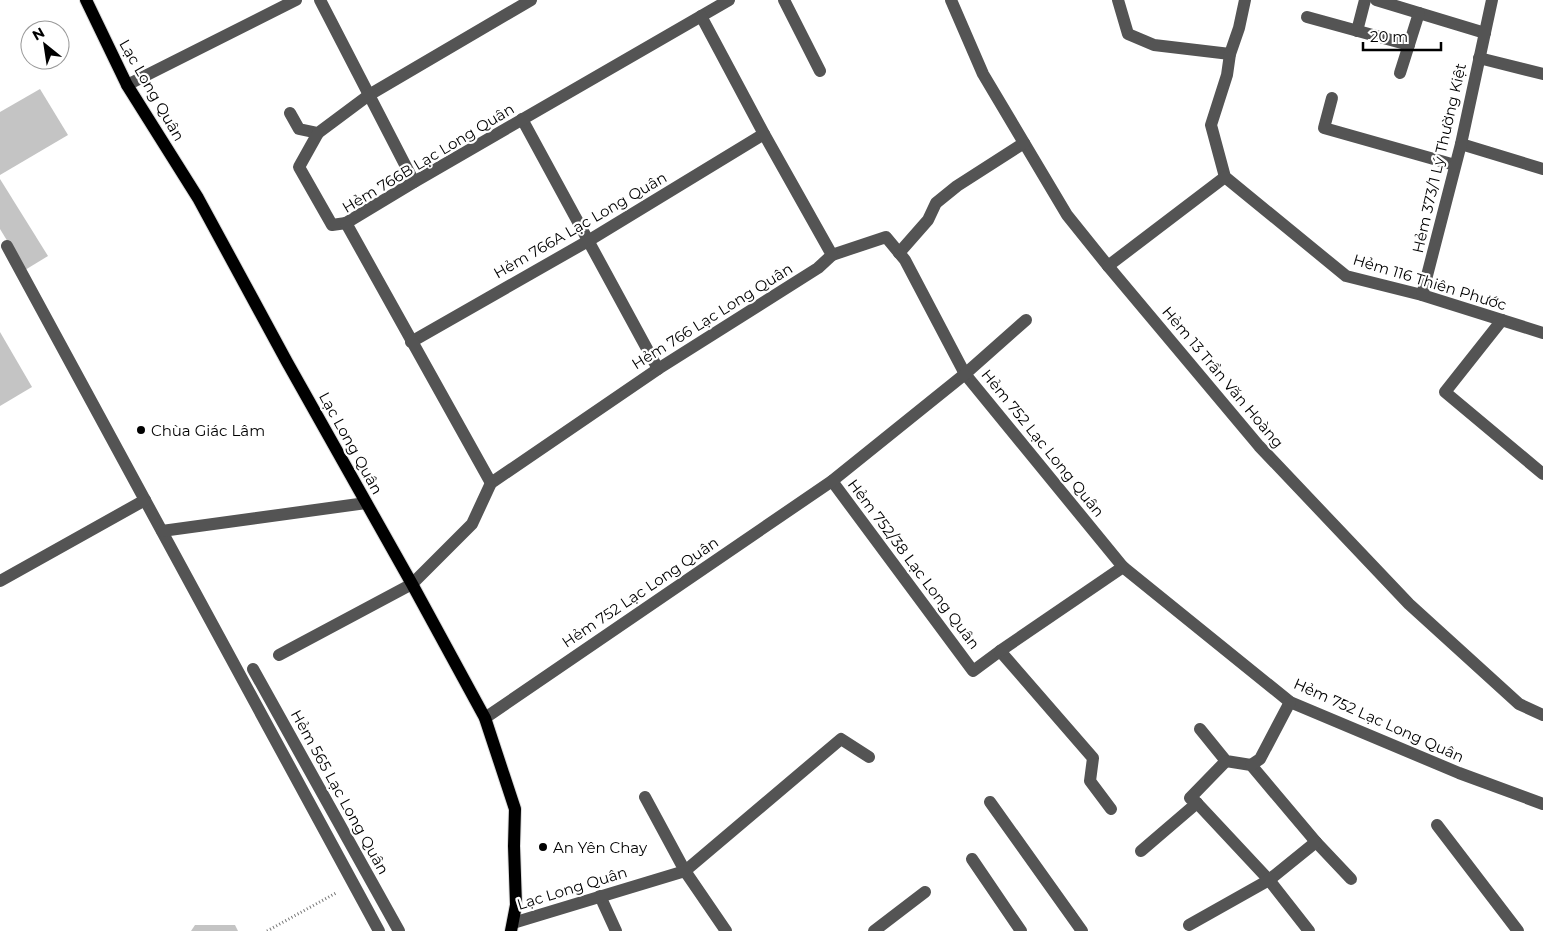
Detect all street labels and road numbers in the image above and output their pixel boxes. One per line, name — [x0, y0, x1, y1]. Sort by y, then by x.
street label: Lạc Long Quân — [115, 36, 189, 144]
street label: Hẻm 373/1 Lý Thường Kiệt — [1408, 61, 1470, 255]
street label: Hẻm 766B Lạc Long Quân — [339, 99, 517, 217]
street label: Hẻm 766A Lạc Long Quân — [490, 168, 670, 282]
street label: Hẻm 116 Thiên Phước — [1351, 250, 1509, 314]
street label: Hẻm 766 Lạc Long Quân — [628, 259, 796, 373]
street label: Hẻm 13 Trần Văn Hoàng — [1158, 302, 1288, 452]
street label: Hẻm 752 Lạc Long Quân — [977, 365, 1109, 521]
street label: Lạc Long Quân — [315, 388, 387, 498]
street label: Hẻm 752/38 Lạc Long Quân — [844, 475, 984, 653]
street label: Hẻm 752 Lạc Long Quân — [558, 532, 722, 652]
street label: Hẻm 752 Lạc Long Quân — [1291, 674, 1467, 766]
street label: Hẻm 565 Lạc Long Quân — [287, 706, 393, 878]
street label: Lạc Long Quân — [515, 862, 629, 914]

